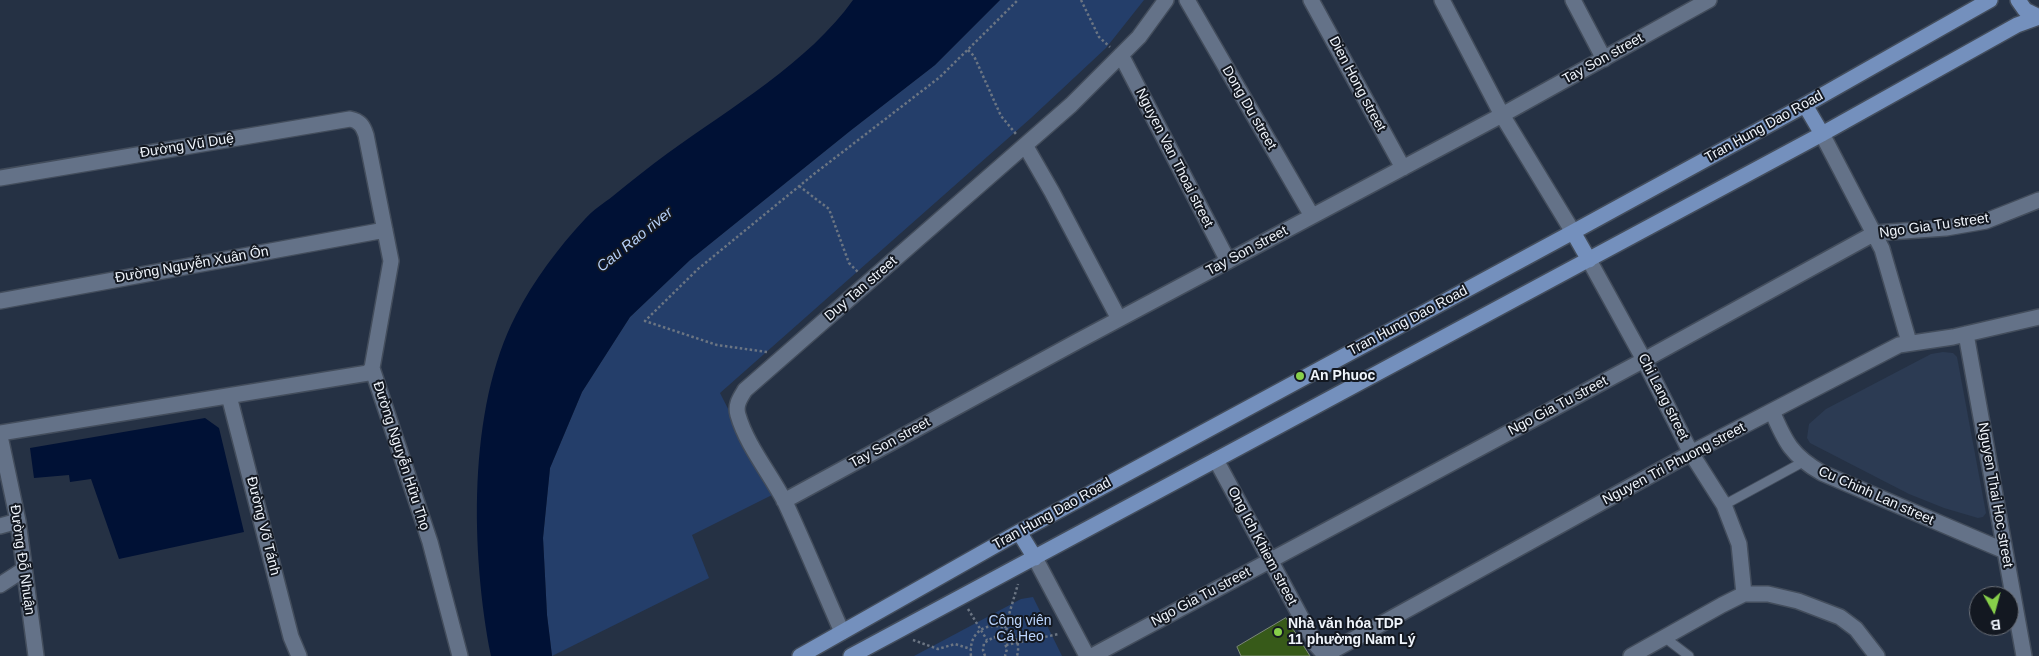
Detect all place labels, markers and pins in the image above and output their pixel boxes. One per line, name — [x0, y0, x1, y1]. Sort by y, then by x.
place label: An Phuoc — [1310, 368, 1375, 384]
marker: An Phuoc — [1294, 370, 1306, 382]
place label: Nhà văn hóa TDP 11 phường Nam Lý — [1288, 616, 1415, 648]
marker: Nhà văn hóa TDP 11 phường Nam Lý — [1272, 626, 1284, 638]

